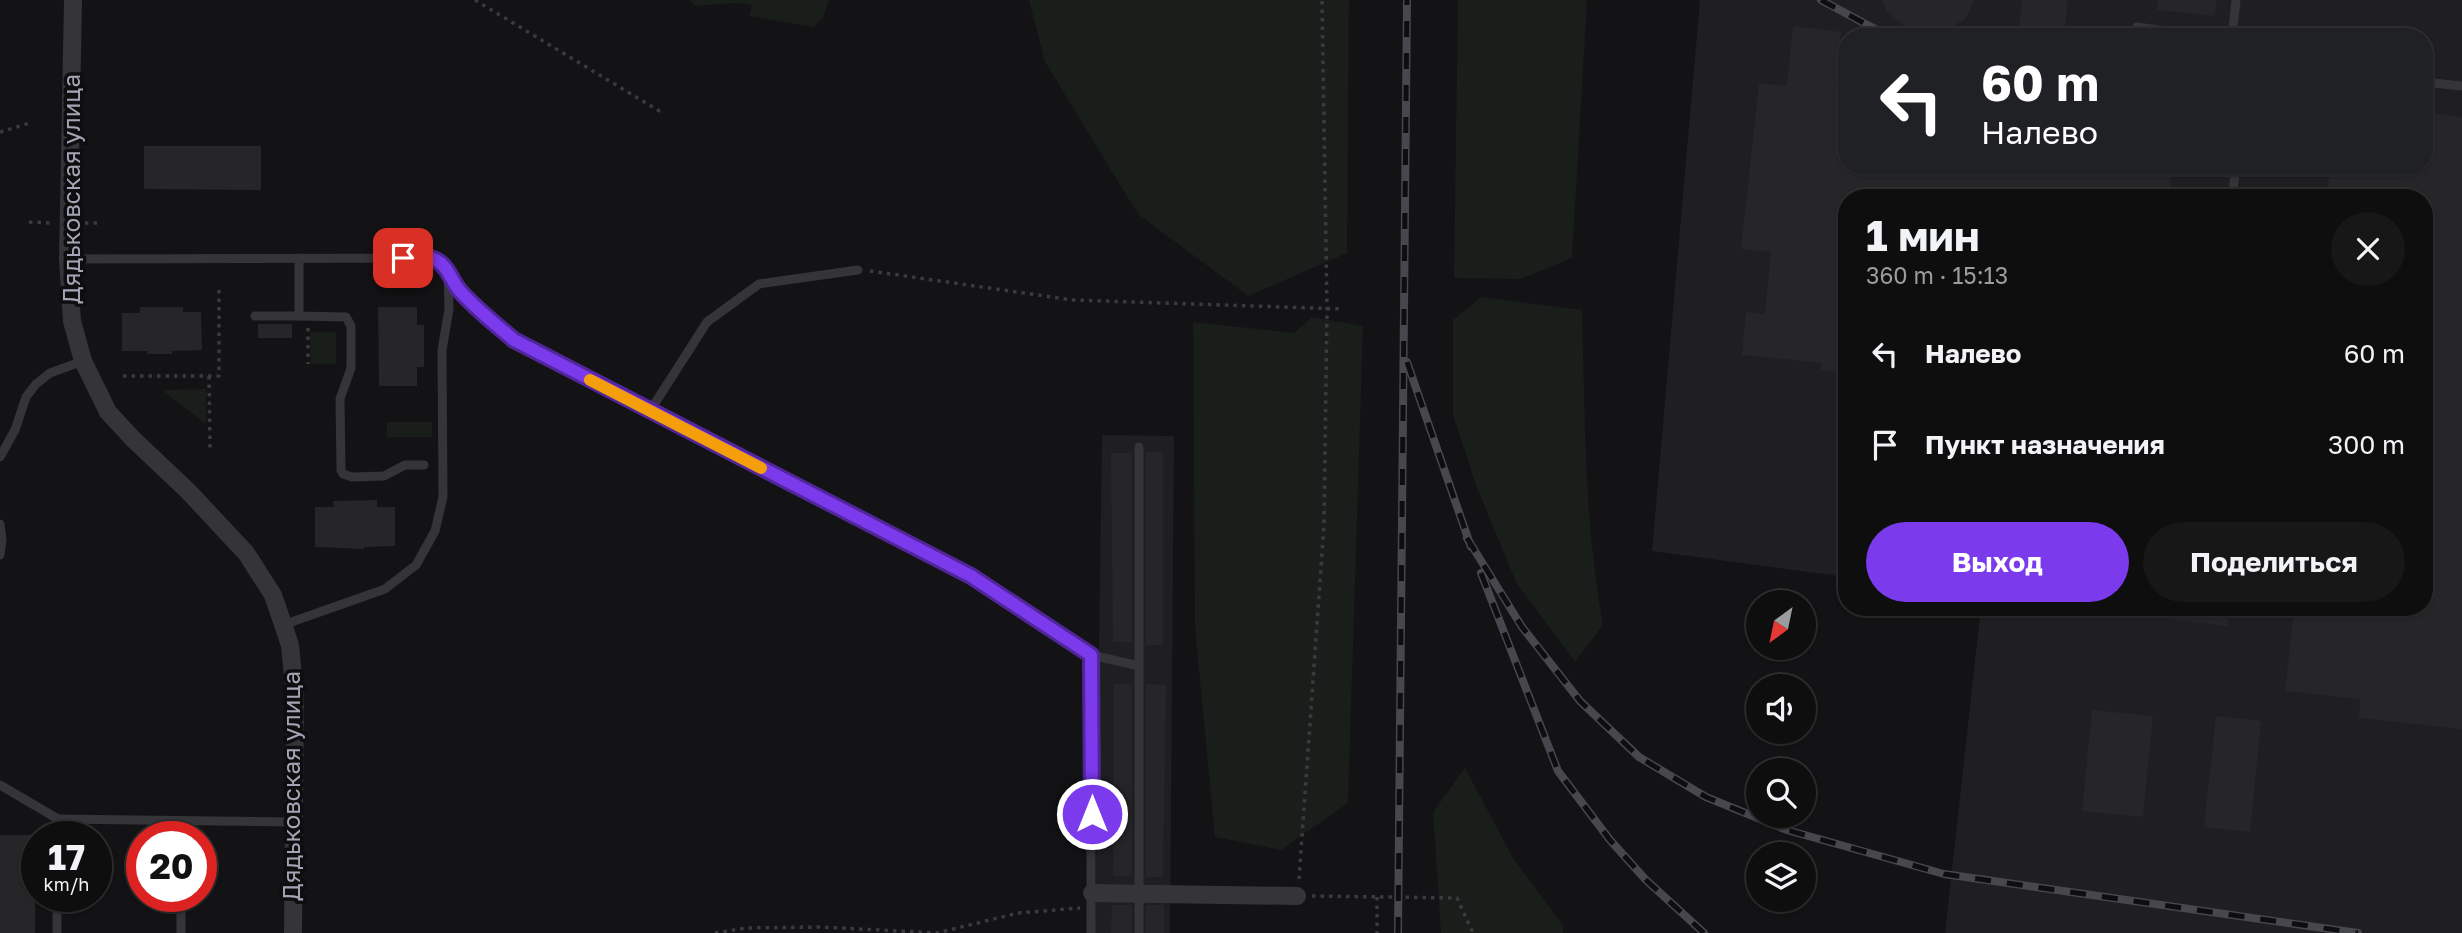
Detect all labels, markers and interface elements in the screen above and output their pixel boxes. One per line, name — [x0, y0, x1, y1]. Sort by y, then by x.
text: 60 m — [1981, 53, 2099, 112]
icon: left — [1866, 56, 1957, 147]
street label: Дядьковская улица — [56, 74, 85, 304]
text: Налево — [1981, 113, 2098, 151]
text: 1 мин — [1866, 210, 1980, 260]
button: close — [2331, 212, 2405, 286]
pin — [373, 228, 433, 288]
icon: arrive — [384, 239, 422, 277]
text: 360 m · 15:13 — [1866, 261, 2008, 289]
icon: left — [1866, 335, 1904, 373]
text: Налево — [1925, 338, 2021, 369]
text: 60 m — [2344, 338, 2405, 369]
icon: arrive — [1866, 426, 1904, 464]
text: Пункт назначения — [1925, 429, 2165, 460]
text: 300 m — [2328, 429, 2405, 460]
button: Выход — [1866, 522, 2129, 602]
button: Поделиться — [2143, 522, 2405, 602]
north arrow — [1746, 590, 1816, 660]
map controls — [1746, 590, 1816, 912]
street label: Дядьковская улица — [276, 671, 305, 901]
button: sound — [1746, 674, 1816, 744]
button: search — [1746, 758, 1816, 828]
position arrow — [1055, 777, 1129, 851]
speed limit sign: 20 — [126, 821, 217, 912]
text: 17 — [48, 836, 85, 878]
button: layers — [1746, 842, 1816, 912]
text: km/h — [44, 873, 89, 895]

